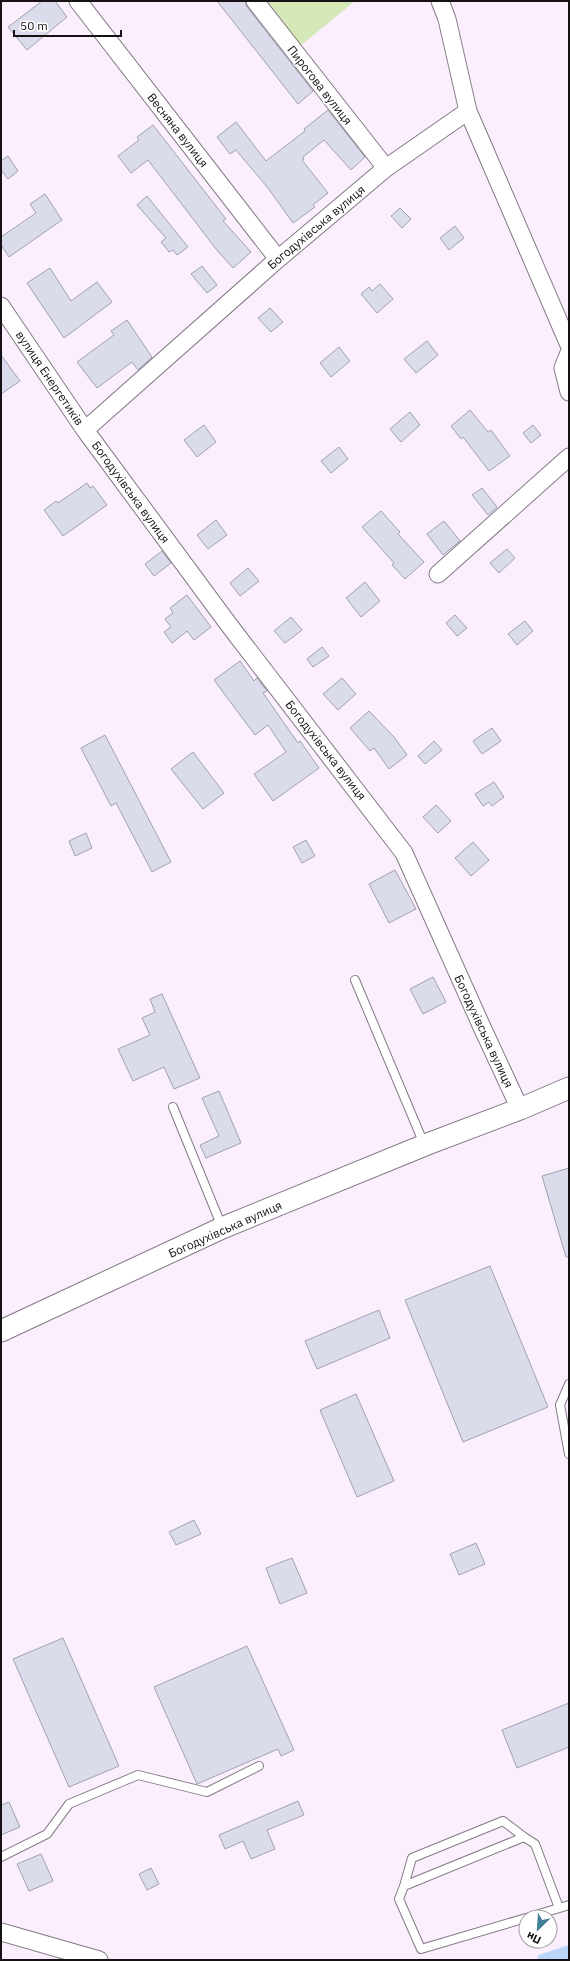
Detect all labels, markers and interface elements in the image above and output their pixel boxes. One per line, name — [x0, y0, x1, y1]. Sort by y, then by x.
scale bar — [14, 12, 121, 38]
text: 50 m — [20, 18, 48, 33]
street label: Пирогова вулиця — [284, 42, 356, 128]
street label: Весняна вулиця — [144, 90, 212, 170]
street label: Богодухівська вулиця — [264, 182, 368, 272]
street label: вулиця Енергетиків — [13, 328, 87, 428]
street label: Богодухівська вулиця — [89, 438, 173, 546]
street label: Богодухівська вулиця — [282, 697, 370, 803]
street label: Богодухівська вулиця — [451, 972, 517, 1090]
street label: Богодухівська вулиця — [166, 1197, 284, 1261]
north arrow — [518, 1909, 558, 1949]
text: Пн — [524, 1929, 543, 1947]

